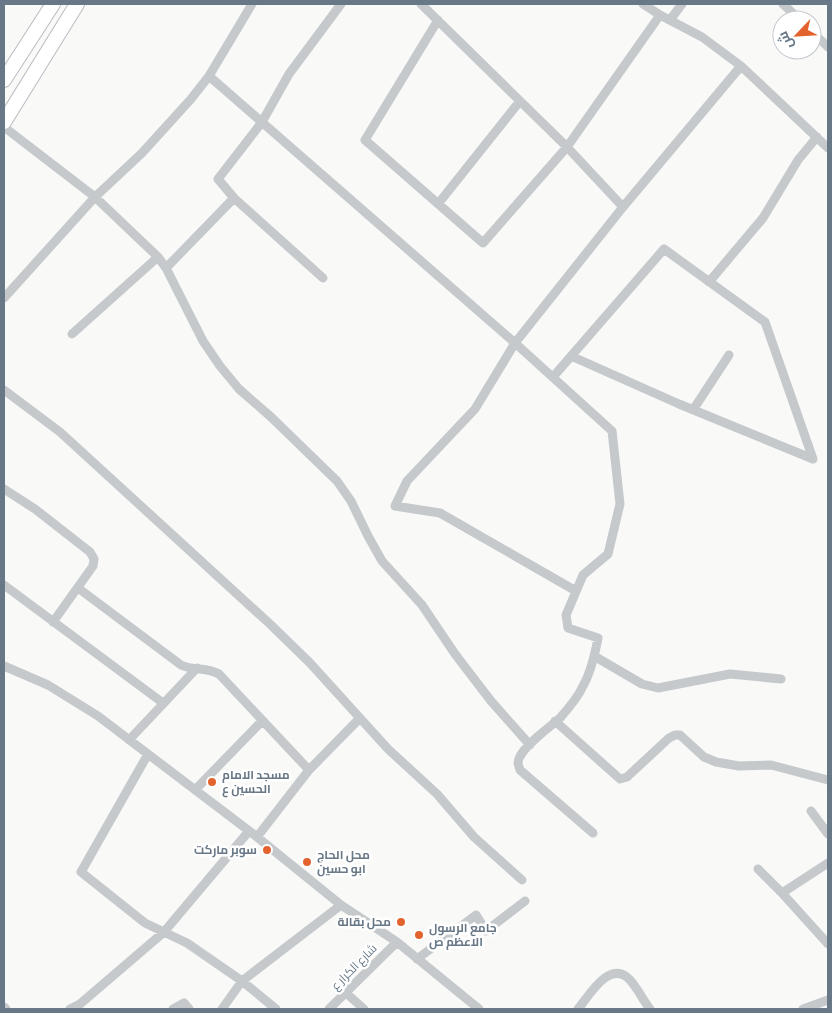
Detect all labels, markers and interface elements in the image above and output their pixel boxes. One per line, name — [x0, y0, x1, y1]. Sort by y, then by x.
north arrow — [772, 10, 822, 60]
text: ش — [773, 29, 797, 52]
place label: مسجد الامام الحسين ع — [222, 767, 290, 798]
marker: مسجد الامام الحسين ع — [206, 776, 218, 788]
place label: سوبر ماركت — [194, 842, 257, 858]
marker: سوبر ماركت — [261, 844, 273, 856]
place label: محل الحاج ابو حسين — [317, 847, 370, 877]
marker: محل الحاج ابو حسين — [301, 856, 313, 868]
place label: محل بقالة — [337, 914, 391, 930]
marker: محل بقالة — [395, 916, 407, 928]
place label: جامع الرسول الاعظم ص — [429, 920, 497, 950]
marker: جامع الرسول الاعظم ص — [413, 929, 425, 941]
street label: شارع الكرار ع — [328, 940, 381, 993]

